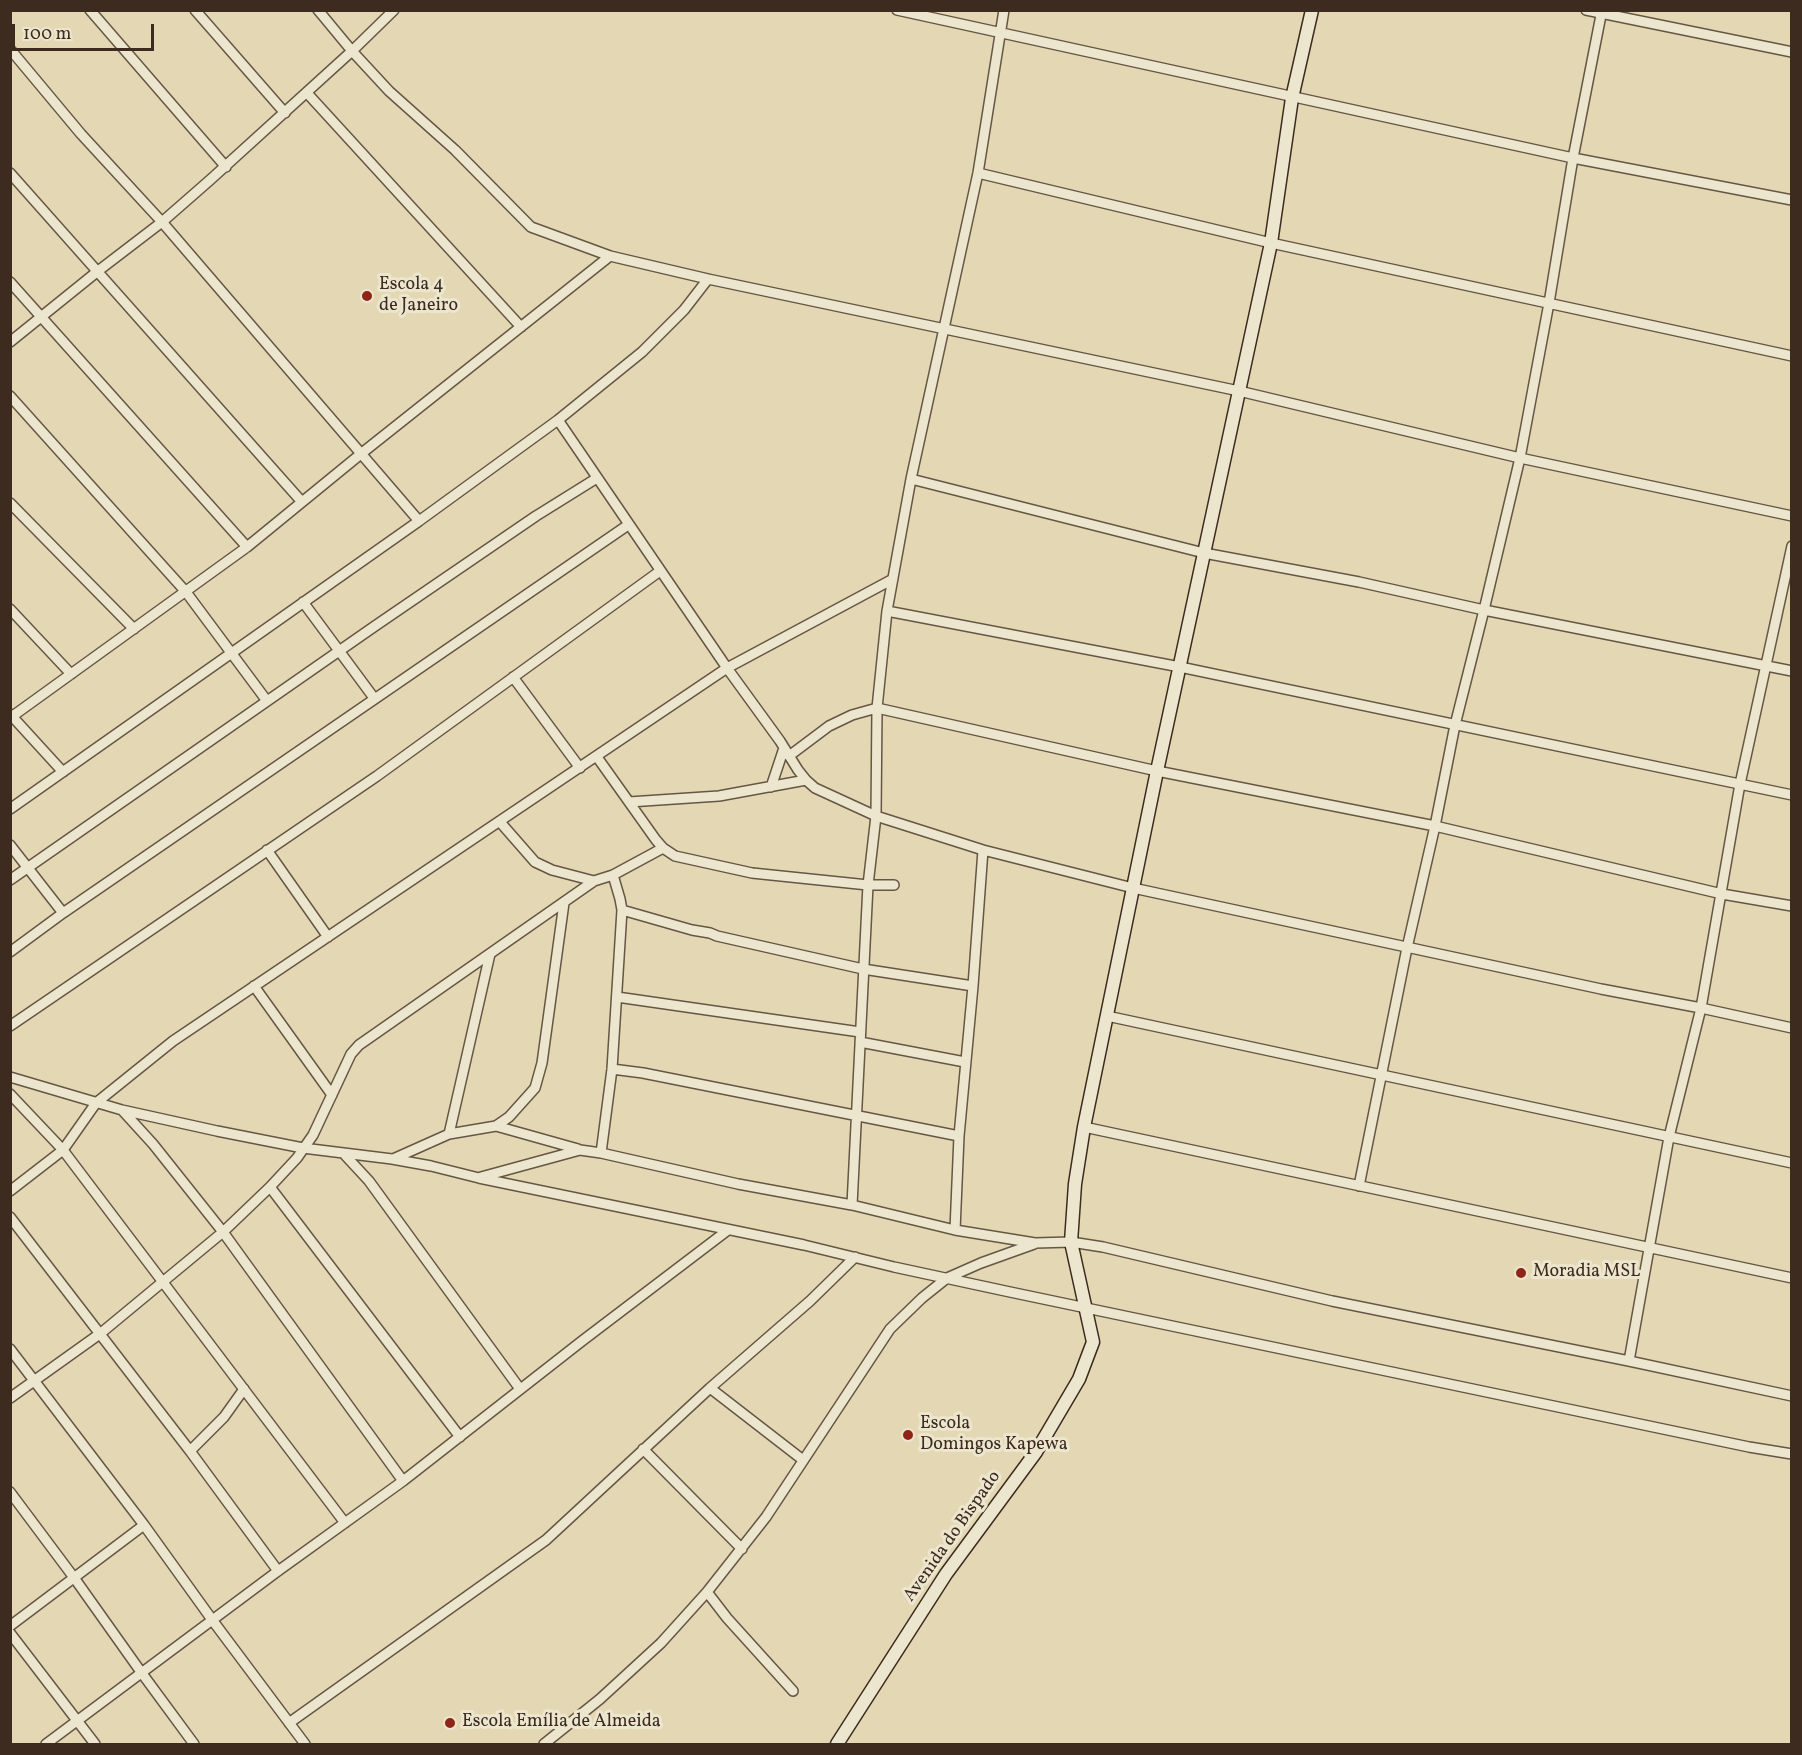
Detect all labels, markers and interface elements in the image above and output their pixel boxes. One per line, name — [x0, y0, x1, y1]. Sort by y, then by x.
scale bar — [15, 12, 158, 50]
text: 100 m — [23, 22, 72, 47]
place label: Escola 4 de Janeiro — [379, 275, 458, 318]
marker: Escola 4 de Janeiro — [360, 289, 374, 303]
place label: Moradia MSL — [1533, 1262, 1640, 1284]
marker: Moradia MSL — [1514, 1266, 1528, 1280]
place label: Escola Domingos Kapewa — [920, 1414, 1068, 1456]
marker: Escola Domingos Kapewa — [901, 1428, 915, 1442]
street label: Avenida do Bispado — [900, 1467, 1006, 1607]
place label: Escola Emília de Almeida — [462, 1712, 661, 1734]
marker: Escola Emília de Almeida — [443, 1716, 457, 1730]

